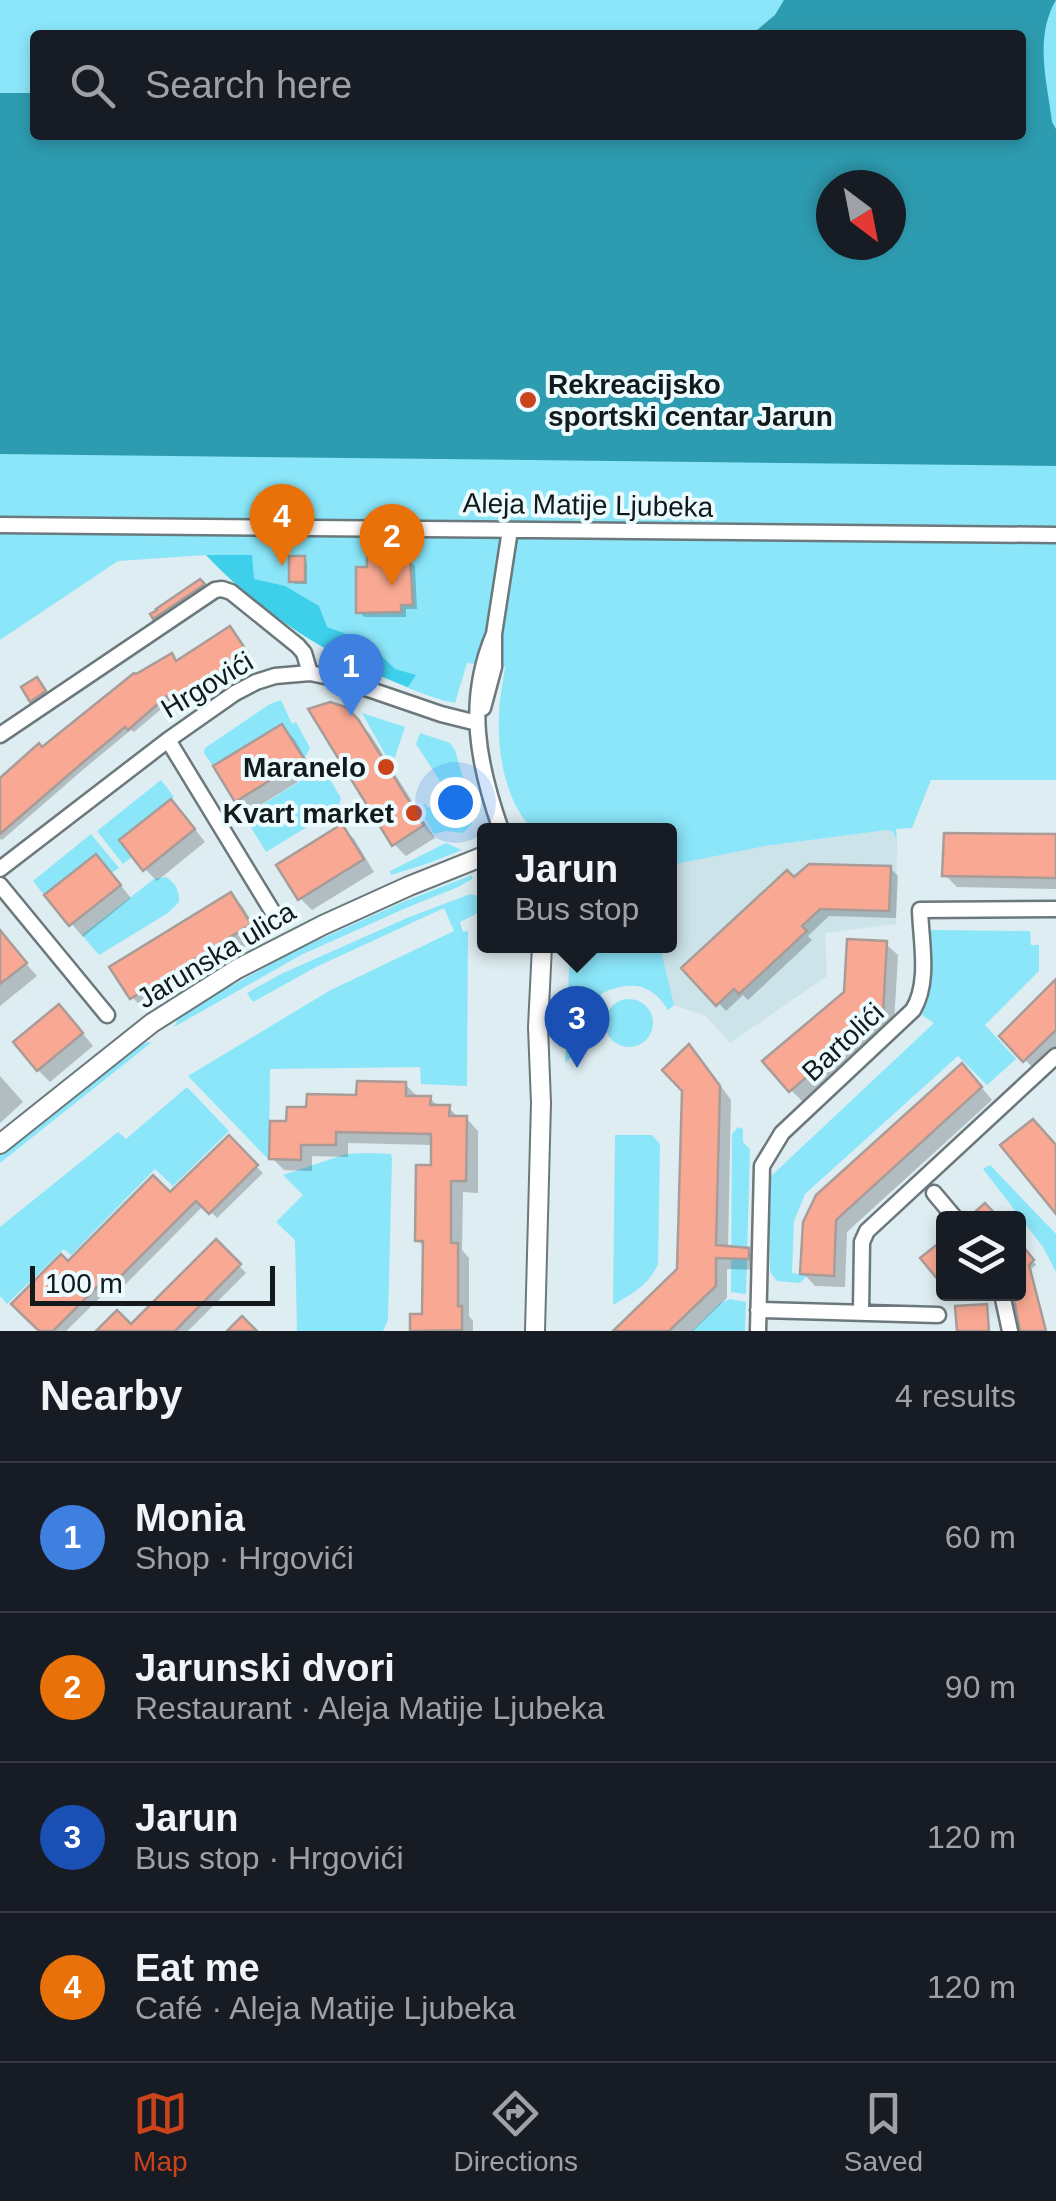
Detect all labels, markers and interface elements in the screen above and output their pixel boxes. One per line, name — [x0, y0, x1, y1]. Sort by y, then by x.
search box — [30, 30, 1026, 140]
icon: search — [65, 58, 120, 113]
text: Search here — [145, 64, 352, 106]
north arrow — [816, 170, 906, 260]
place label: Rekreacijsko sportski centar Jarun — [548, 369, 833, 432]
marker: Rekreacijsko sportski centar Jarun — [517, 389, 539, 411]
pin: 4 — [250, 484, 314, 566]
street label: Aleja Matije Ljubeka — [462, 487, 714, 523]
pin: 2 — [360, 504, 424, 586]
pin: 1 — [318, 634, 384, 716]
street label: Hrgovići — [156, 646, 258, 724]
place label: Maranelo — [243, 752, 366, 783]
marker: Maranelo — [375, 756, 397, 778]
your location — [430, 777, 481, 828]
place label: Kvart market — [223, 798, 394, 829]
marker: Kvart market — [403, 802, 425, 824]
popup — [477, 823, 677, 953]
text: Jarun — [515, 848, 618, 890]
text: Bus stop — [515, 891, 639, 927]
street label: Jarunska ulica — [131, 895, 301, 1014]
pin: 3 — [544, 986, 610, 1068]
street label: Bartolići — [796, 997, 890, 1087]
map controls — [936, 1211, 1026, 1301]
button: layers — [936, 1211, 1026, 1301]
scale bar — [30, 1261, 275, 1306]
text: 100 m — [45, 1268, 123, 1299]
text: Nearby — [40, 1372, 182, 1419]
text: 4 results — [895, 1378, 1016, 1414]
text: Monia — [135, 1497, 245, 1539]
text: 1 — [64, 1519, 81, 1555]
text: 60 m — [945, 1519, 1016, 1555]
text: Shop · Hrgovići — [135, 1540, 354, 1576]
text: Jarunski dvori — [135, 1647, 395, 1689]
text: 2 — [64, 1669, 81, 1705]
text: 90 m — [945, 1669, 1016, 1705]
text: Restaurant · Aleja Matije Ljubeka — [135, 1690, 605, 1726]
text: Jarun — [135, 1797, 238, 1839]
text: 3 — [64, 1819, 81, 1855]
text: 120 m — [927, 1819, 1016, 1855]
text: Bus stop · Hrgovići — [135, 1840, 404, 1876]
text: Eat me — [135, 1947, 260, 1989]
text: 4 — [64, 1969, 81, 2005]
text: 120 m — [927, 1969, 1016, 2005]
text: Café · Aleja Matije Ljubeka — [135, 1990, 516, 2026]
tab: Map — [133, 2086, 188, 2178]
tab: Directions — [454, 2086, 578, 2178]
tab: Saved — [844, 2086, 923, 2178]

